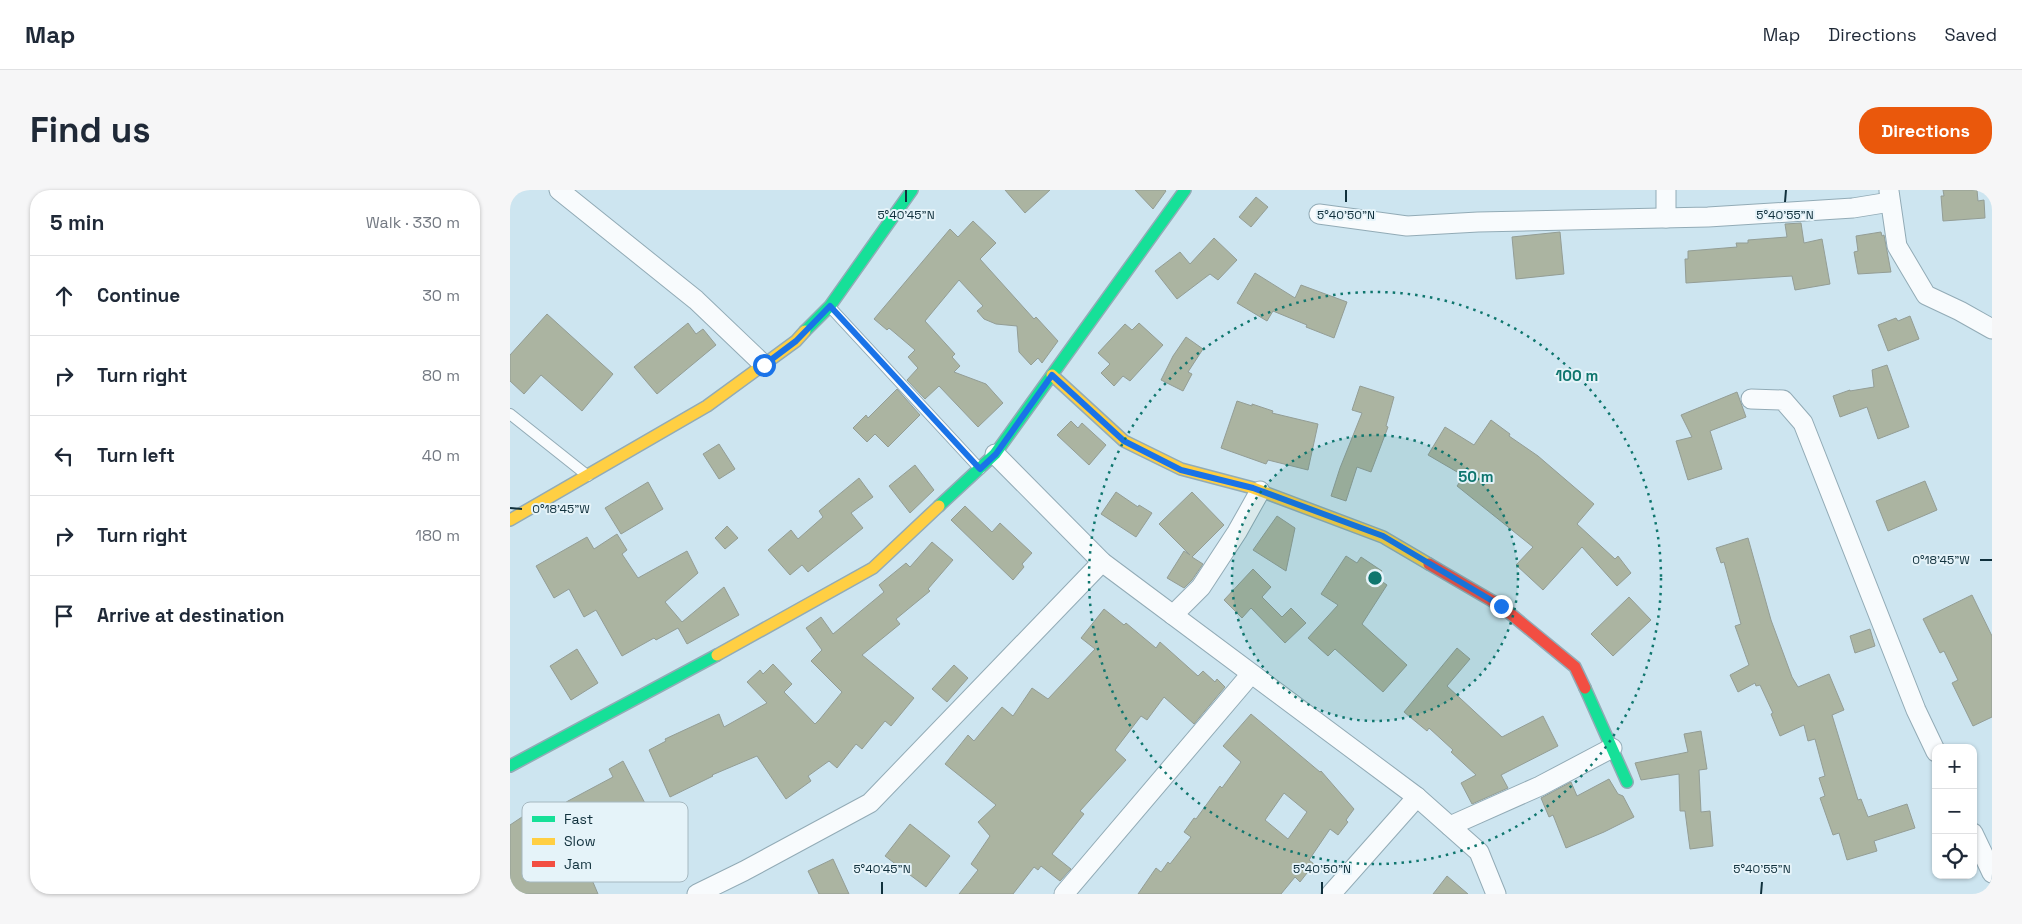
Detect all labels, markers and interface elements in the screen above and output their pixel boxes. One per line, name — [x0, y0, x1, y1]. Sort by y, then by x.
text: Map — [25, 19, 75, 50]
text: Map — [1763, 23, 1800, 46]
text: Directions — [1828, 23, 1917, 46]
text: Saved — [1945, 23, 1997, 46]
button: Directions — [1859, 107, 1992, 154]
text: Find us — [30, 108, 151, 152]
text: 5°40'45"N — [877, 207, 935, 223]
text: 5°40'50"N — [1317, 207, 1375, 223]
text: 5°40'55"N — [1756, 207, 1814, 223]
text: 5 min — [50, 209, 104, 236]
text: Walk · 330 m — [366, 212, 460, 233]
icon: ahead — [50, 282, 78, 310]
text: Continue — [97, 283, 180, 308]
text: 30 m — [422, 285, 460, 306]
route start — [753, 354, 776, 377]
icon: right — [50, 362, 78, 390]
text: Turn right — [97, 363, 187, 388]
text: 80 m — [422, 365, 460, 386]
text: 100 m — [1556, 366, 1598, 385]
icon: left — [50, 442, 78, 470]
text: Turn left — [97, 443, 175, 468]
text: 40 m — [422, 445, 460, 466]
text: 50 m — [1458, 467, 1494, 486]
text: 0°18'45"W — [532, 501, 590, 517]
icon: right — [50, 522, 78, 550]
text: Turn right — [97, 523, 187, 548]
text: 180 m — [415, 525, 460, 546]
text: 0°18'45"W — [1912, 552, 1970, 568]
centre of rings — [1366, 569, 1384, 587]
route end — [1490, 595, 1513, 618]
icon: arrive — [50, 602, 78, 630]
text: Arrive at destination — [97, 603, 285, 628]
map controls — [1932, 744, 1977, 879]
button: + — [1932, 744, 1977, 789]
button: − — [1932, 789, 1977, 834]
legend — [522, 802, 688, 882]
text: Fast — [564, 810, 593, 828]
text: Slow — [564, 832, 596, 850]
button: locate — [1932, 834, 1977, 879]
text: Jam — [564, 855, 592, 873]
text: 5°40'45"N — [853, 861, 911, 877]
text: 5°40'50"N — [1293, 861, 1351, 877]
text: 5°40'55"N — [1733, 861, 1791, 877]

